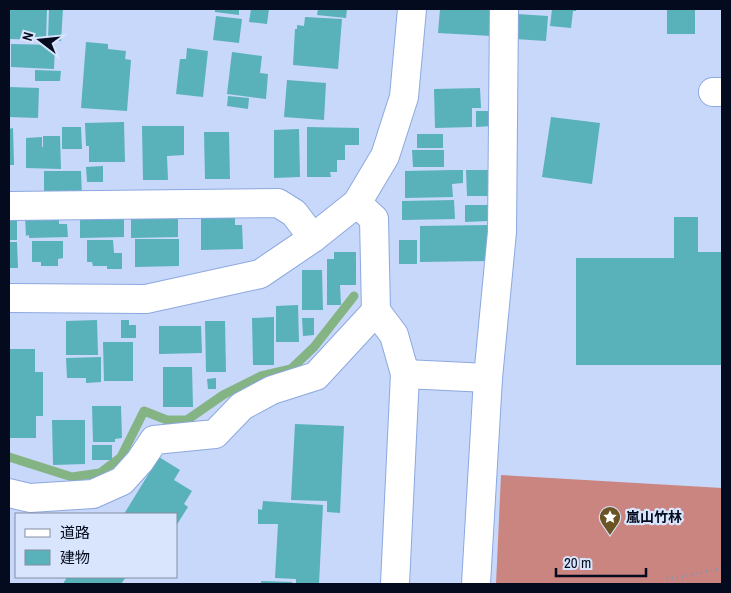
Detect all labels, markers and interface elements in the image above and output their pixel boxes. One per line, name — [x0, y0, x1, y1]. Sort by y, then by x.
north arrow — [15, 15, 65, 65]
text: N — [18, 30, 37, 43]
place icon: 嵐山竹林 — [598, 505, 622, 536]
place label: 嵐山竹林 — [626, 508, 682, 526]
legend — [15, 513, 178, 578]
text: 道路 — [60, 522, 90, 543]
scale bar — [556, 546, 646, 578]
text: 建物 — [60, 547, 90, 568]
text: 20 m — [564, 552, 591, 573]

